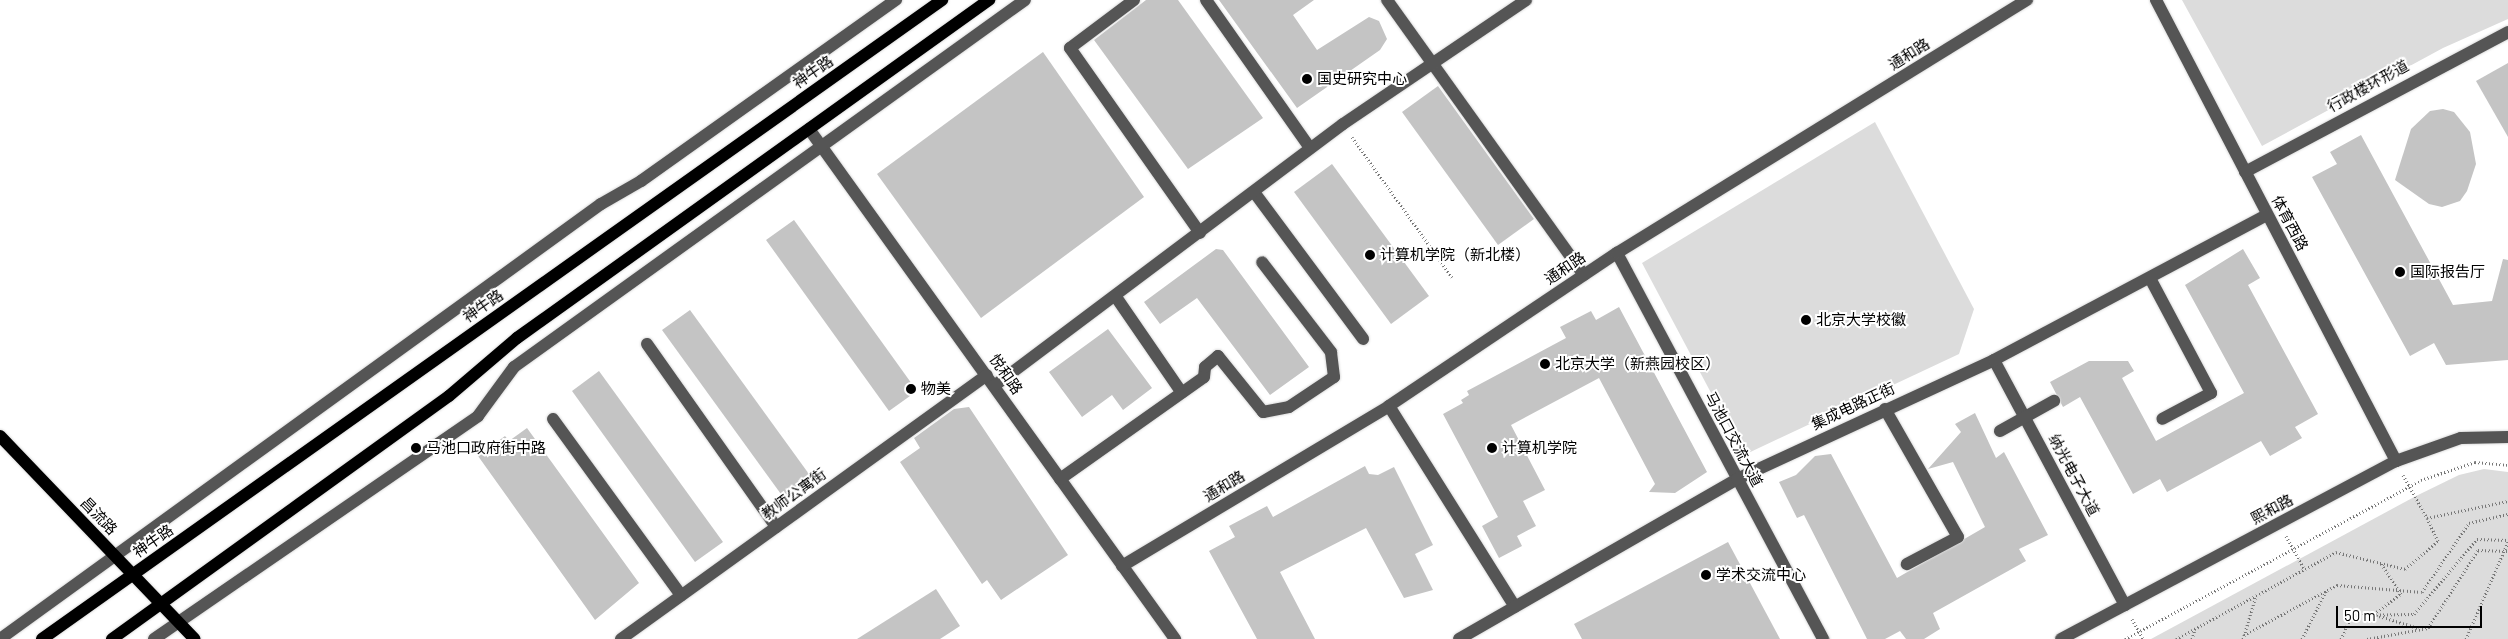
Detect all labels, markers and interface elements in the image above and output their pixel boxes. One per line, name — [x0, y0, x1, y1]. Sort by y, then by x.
street label: 通和路 — [1885, 34, 1933, 74]
street label: 神牛路 — [789, 52, 837, 92]
street label: 行政楼环形道 — [2324, 56, 2412, 116]
place label: 国史研究中心 — [1317, 70, 1407, 88]
marker: 国史研究中心 — [1301, 73, 1313, 85]
street label: 体育西路 — [2268, 192, 2312, 254]
place label: 计算机学院（新北楼） — [1380, 246, 1530, 264]
street label: 通和路 — [1541, 248, 1589, 288]
marker: 计算机学院（新北楼） — [1364, 249, 1376, 261]
place label: 国际报告厅 — [2410, 263, 2485, 281]
marker: 国际报告厅 — [2394, 266, 2406, 278]
street label: 神牛路 — [459, 286, 507, 326]
place label: 北京大学校徽 — [1816, 311, 1906, 329]
marker: 北京大学校徽 — [1800, 314, 1812, 326]
street label: 悦和路 — [986, 350, 1026, 398]
place label: 北京大学（新燕园校区） — [1555, 355, 1720, 373]
marker: 北京大学（新燕园校区） — [1539, 358, 1551, 370]
street label: 集成电路正街 — [1808, 379, 1898, 433]
place label: 物美 — [921, 380, 951, 398]
marker: 物美 — [905, 383, 917, 395]
street label: 马池口交流大道 — [1701, 388, 1767, 490]
street label: 纳光电子大道 — [2045, 431, 2103, 519]
place label: 马池口政府街中路 — [426, 439, 546, 457]
place label: 计算机学院 — [1502, 439, 1577, 457]
marker: 马池口政府街中路 — [410, 442, 422, 454]
marker: 计算机学院 — [1486, 442, 1498, 454]
street label: 教师公寓街 — [758, 465, 830, 523]
street label: 通和路 — [1200, 467, 1248, 505]
street label: 熙和路 — [2248, 490, 2296, 528]
street label: 昌流路 — [77, 494, 121, 538]
street label: 神牛路 — [129, 521, 177, 561]
place label: 学术交流中心 — [1716, 566, 1806, 584]
marker: 学术交流中心 — [1700, 569, 1712, 581]
scale bar — [2338, 596, 2484, 628]
text: 50 m — [2344, 606, 2376, 624]

